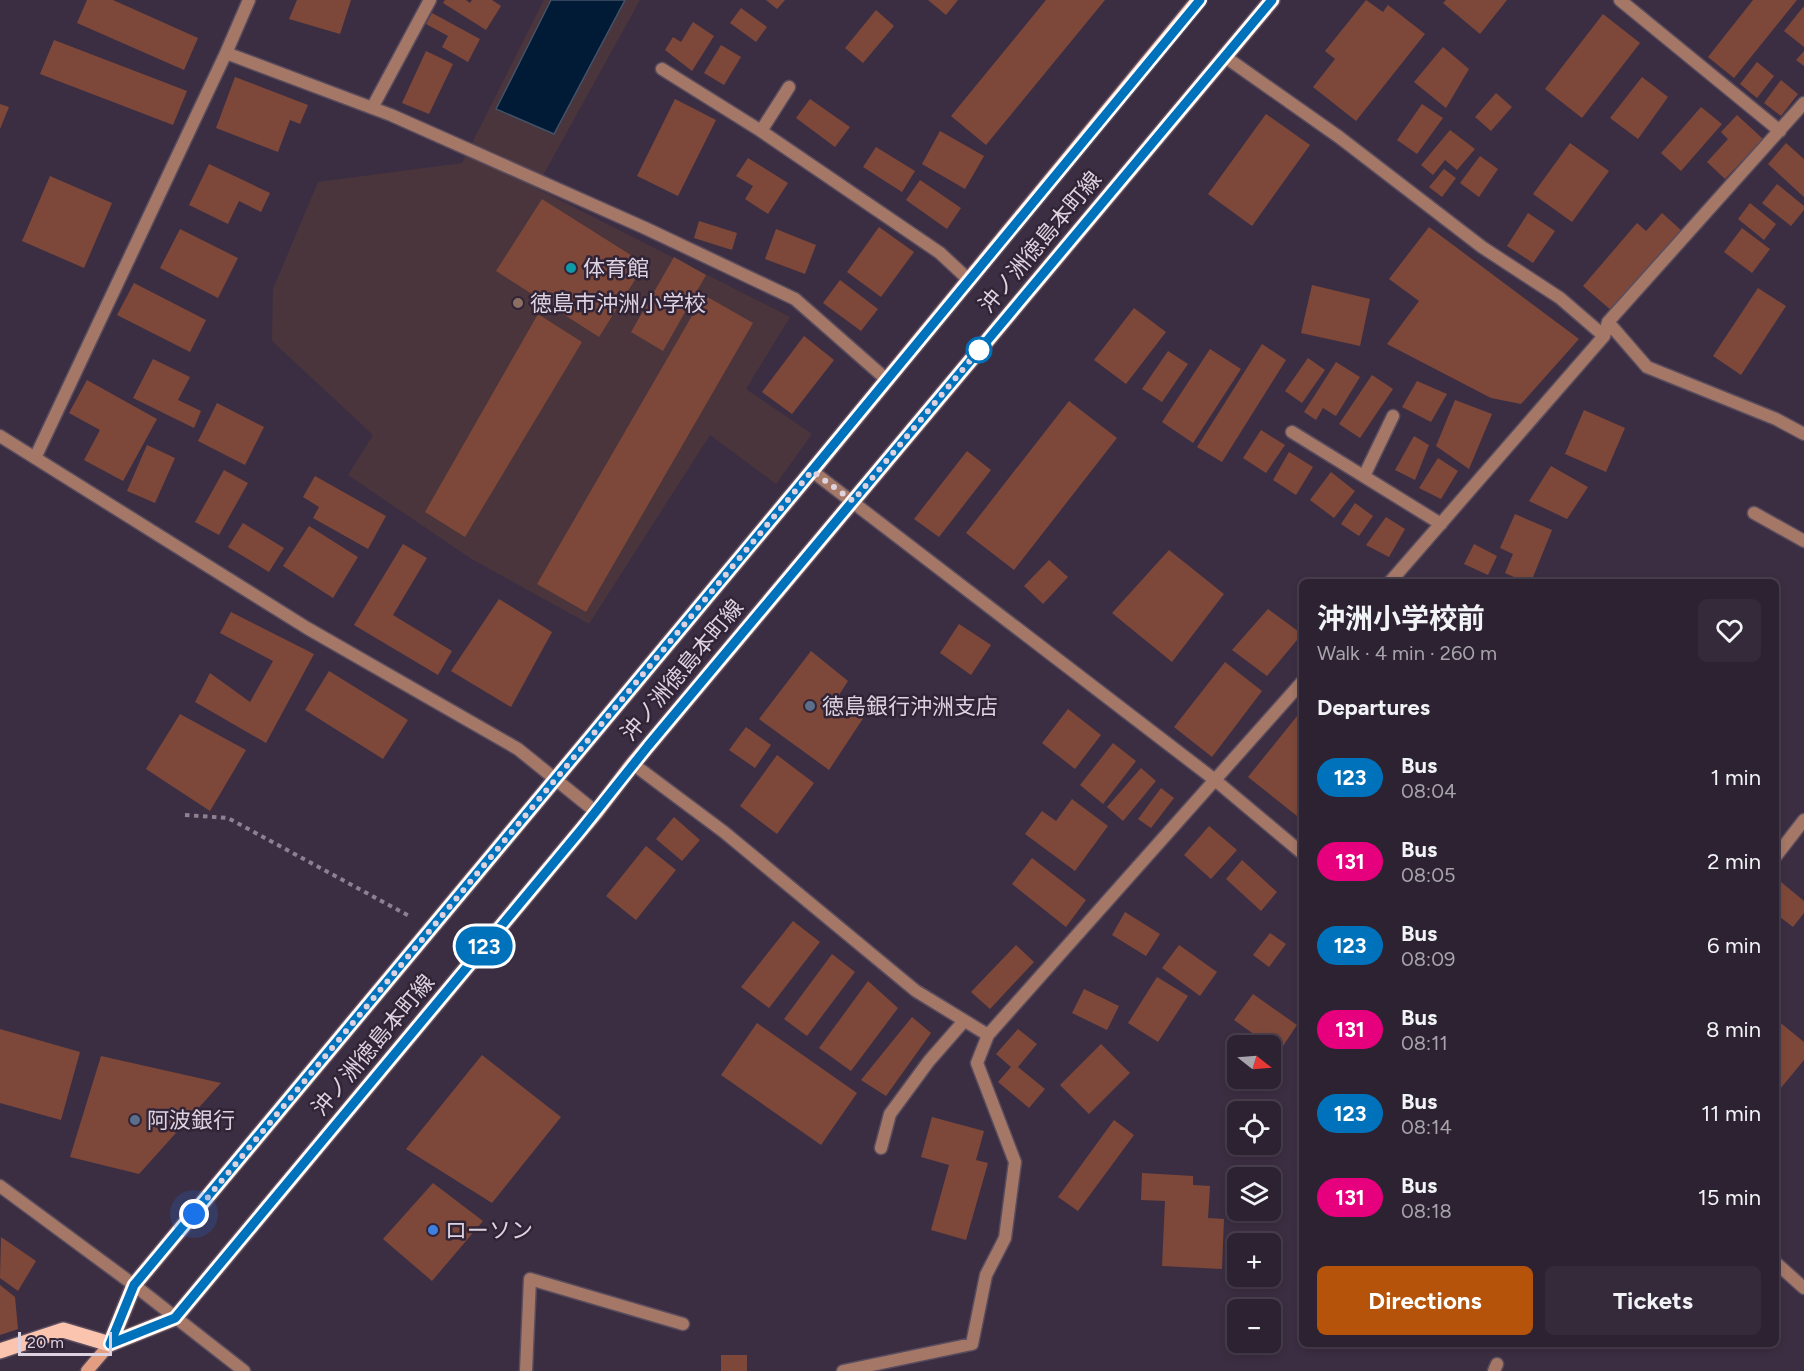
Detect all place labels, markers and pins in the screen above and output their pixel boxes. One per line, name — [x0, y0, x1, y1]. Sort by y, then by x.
place label: 体育館 — [583, 255, 649, 282]
marker: 体育館 — [564, 261, 578, 275]
place label: 徳島市沖洲小学校 — [530, 290, 706, 317]
marker: 徳島市沖洲小学校 — [511, 296, 525, 310]
unlabelled marker — [966, 337, 992, 363]
place label: 徳島銀行沖洲支店 — [822, 693, 998, 720]
marker: 徳島銀行沖洲支店 — [803, 699, 817, 713]
place label: 阿波銀行 — [147, 1107, 235, 1134]
marker: 阿波銀行 — [128, 1113, 142, 1127]
place label: ローソン — [445, 1217, 533, 1244]
marker: ローソン — [426, 1223, 440, 1237]

